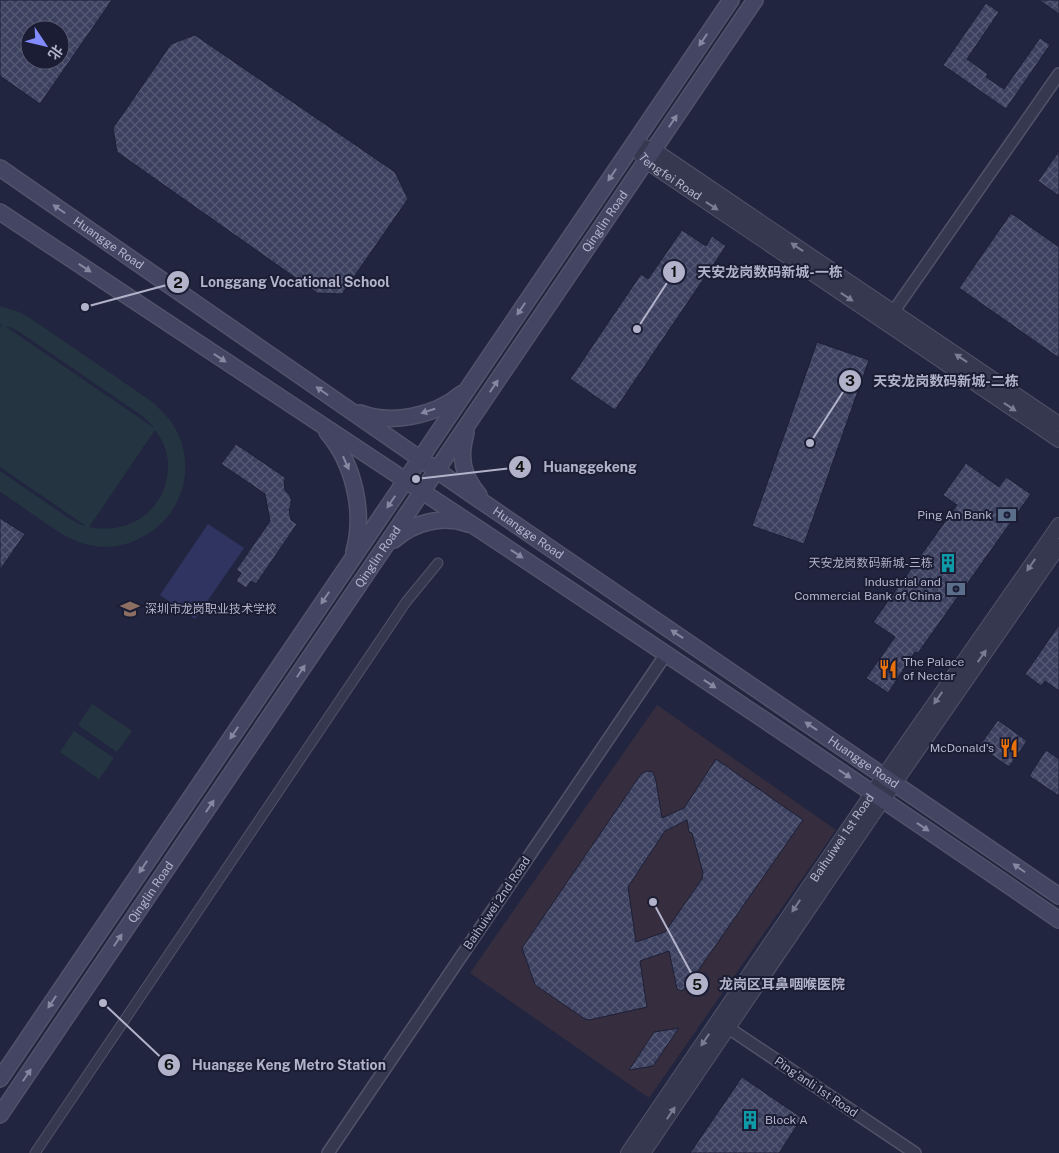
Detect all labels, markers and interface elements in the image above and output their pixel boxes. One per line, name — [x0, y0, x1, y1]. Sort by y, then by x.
north arrow — [20, 20, 70, 70]
one-way arrow — [698, 34, 708, 47]
text: 北 — [45, 42, 66, 63]
one-way arrow — [668, 115, 678, 128]
street label: Tengfei Road — [635, 150, 704, 203]
one-way arrow — [607, 168, 617, 182]
street label: Qinglin Road — [579, 188, 631, 255]
one-way arrow — [705, 201, 719, 211]
one-way arrow — [52, 204, 66, 214]
street label: Huangge Road — [71, 214, 146, 272]
one-way arrow — [790, 242, 804, 252]
callout: 天安龙岗数码新城-一栋 — [662, 257, 852, 286]
one-way arrow — [78, 263, 91, 273]
text: 1 — [671, 263, 677, 280]
text: 天安龙岗数码新城-一栋 — [697, 264, 843, 280]
callout: Longgang Vocational School — [165, 268, 400, 297]
text: 2 — [173, 274, 183, 291]
text: Longgang Vocational School — [200, 274, 390, 290]
one-way arrow — [840, 292, 854, 302]
one-way arrow — [516, 303, 526, 316]
one-way arrow — [213, 353, 227, 362]
one-way arrow — [954, 353, 968, 362]
callout: 天安龙岗数码新城-二栋 — [838, 367, 1028, 396]
text: 3 — [845, 372, 855, 389]
text: 天安龙岗数码新城-二栋 — [873, 373, 1019, 389]
one-way arrow — [489, 380, 499, 393]
one-way arrow — [316, 386, 329, 396]
one-way arrow — [1004, 402, 1017, 412]
one-way arrow — [420, 408, 435, 416]
callout: Huanggekeng — [508, 452, 646, 481]
one-way arrow — [342, 456, 350, 470]
text: 4 — [515, 458, 525, 475]
text: Huanggekeng — [543, 459, 637, 475]
one-way arrow — [386, 495, 396, 509]
street label: Huangge Road — [490, 504, 566, 562]
bank icon: Ping An Bank — [996, 504, 1018, 526]
place label: Ping An Bank — [917, 508, 992, 522]
street label: Qinglin Road — [352, 523, 404, 590]
one-way arrow — [510, 549, 524, 559]
building icon: 天安龙岗数码新城-三栋 — [937, 552, 959, 574]
place label: 天安龙岗数码新城-三栋 — [808, 556, 933, 570]
one-way arrow — [1026, 558, 1036, 571]
place label: Industrial and Commercial Bank of China — [794, 575, 941, 603]
bank icon: Industrial and Commercial Bank of China — [945, 578, 967, 600]
one-way arrow — [321, 592, 330, 605]
school or university icon: 深圳市龙岗职业技术学校 — [119, 598, 141, 620]
place label: 深圳市龙岗职业技术学校 — [145, 602, 277, 616]
one-way arrow — [670, 629, 684, 639]
one-way arrow — [977, 649, 987, 663]
place label: The Palace of Nectar — [903, 655, 965, 683]
restaurant icon: The Palace of Nectar — [877, 658, 899, 680]
one-way arrow — [296, 664, 306, 678]
one-way arrow — [703, 679, 717, 689]
one-way arrow — [933, 691, 943, 705]
one-way arrow — [804, 721, 818, 731]
one-way arrow — [229, 726, 239, 740]
street label: Huangge Road — [825, 733, 901, 791]
restaurant icon: McDonald's — [998, 737, 1020, 759]
place label: McDonald's — [930, 741, 994, 755]
one-way arrow — [838, 770, 852, 779]
street label: Baihuiwei 1st Road — [807, 791, 877, 885]
one-way arrow — [205, 799, 215, 812]
one-way arrow — [916, 822, 930, 832]
street label: Baihuiwei 2nd Road — [461, 854, 533, 952]
street label: Qinglin Road — [125, 859, 177, 926]
one-way arrow — [138, 861, 148, 874]
one-way arrow — [1012, 863, 1026, 873]
one-way arrow — [791, 899, 801, 912]
one-way arrow — [114, 933, 123, 947]
callout: 龙岗区耳鼻咽喉医院 — [684, 970, 855, 999]
text: 5 — [692, 976, 702, 993]
text: 龙岗区耳鼻咽喉医院 — [719, 976, 845, 992]
one-way arrow — [47, 995, 57, 1009]
one-way arrow — [700, 1033, 710, 1047]
callout: Huangge Keng Metro Station — [157, 1050, 396, 1079]
street label: Ping'anli 1st Road — [772, 1054, 860, 1120]
text: 6 — [164, 1056, 174, 1073]
text: Huangge Keng Metro Station — [192, 1057, 386, 1073]
one-way arrow — [22, 1068, 32, 1081]
one-way arrow — [666, 1106, 676, 1119]
building icon: Block A — [739, 1109, 761, 1131]
place label: Block A — [765, 1113, 808, 1127]

